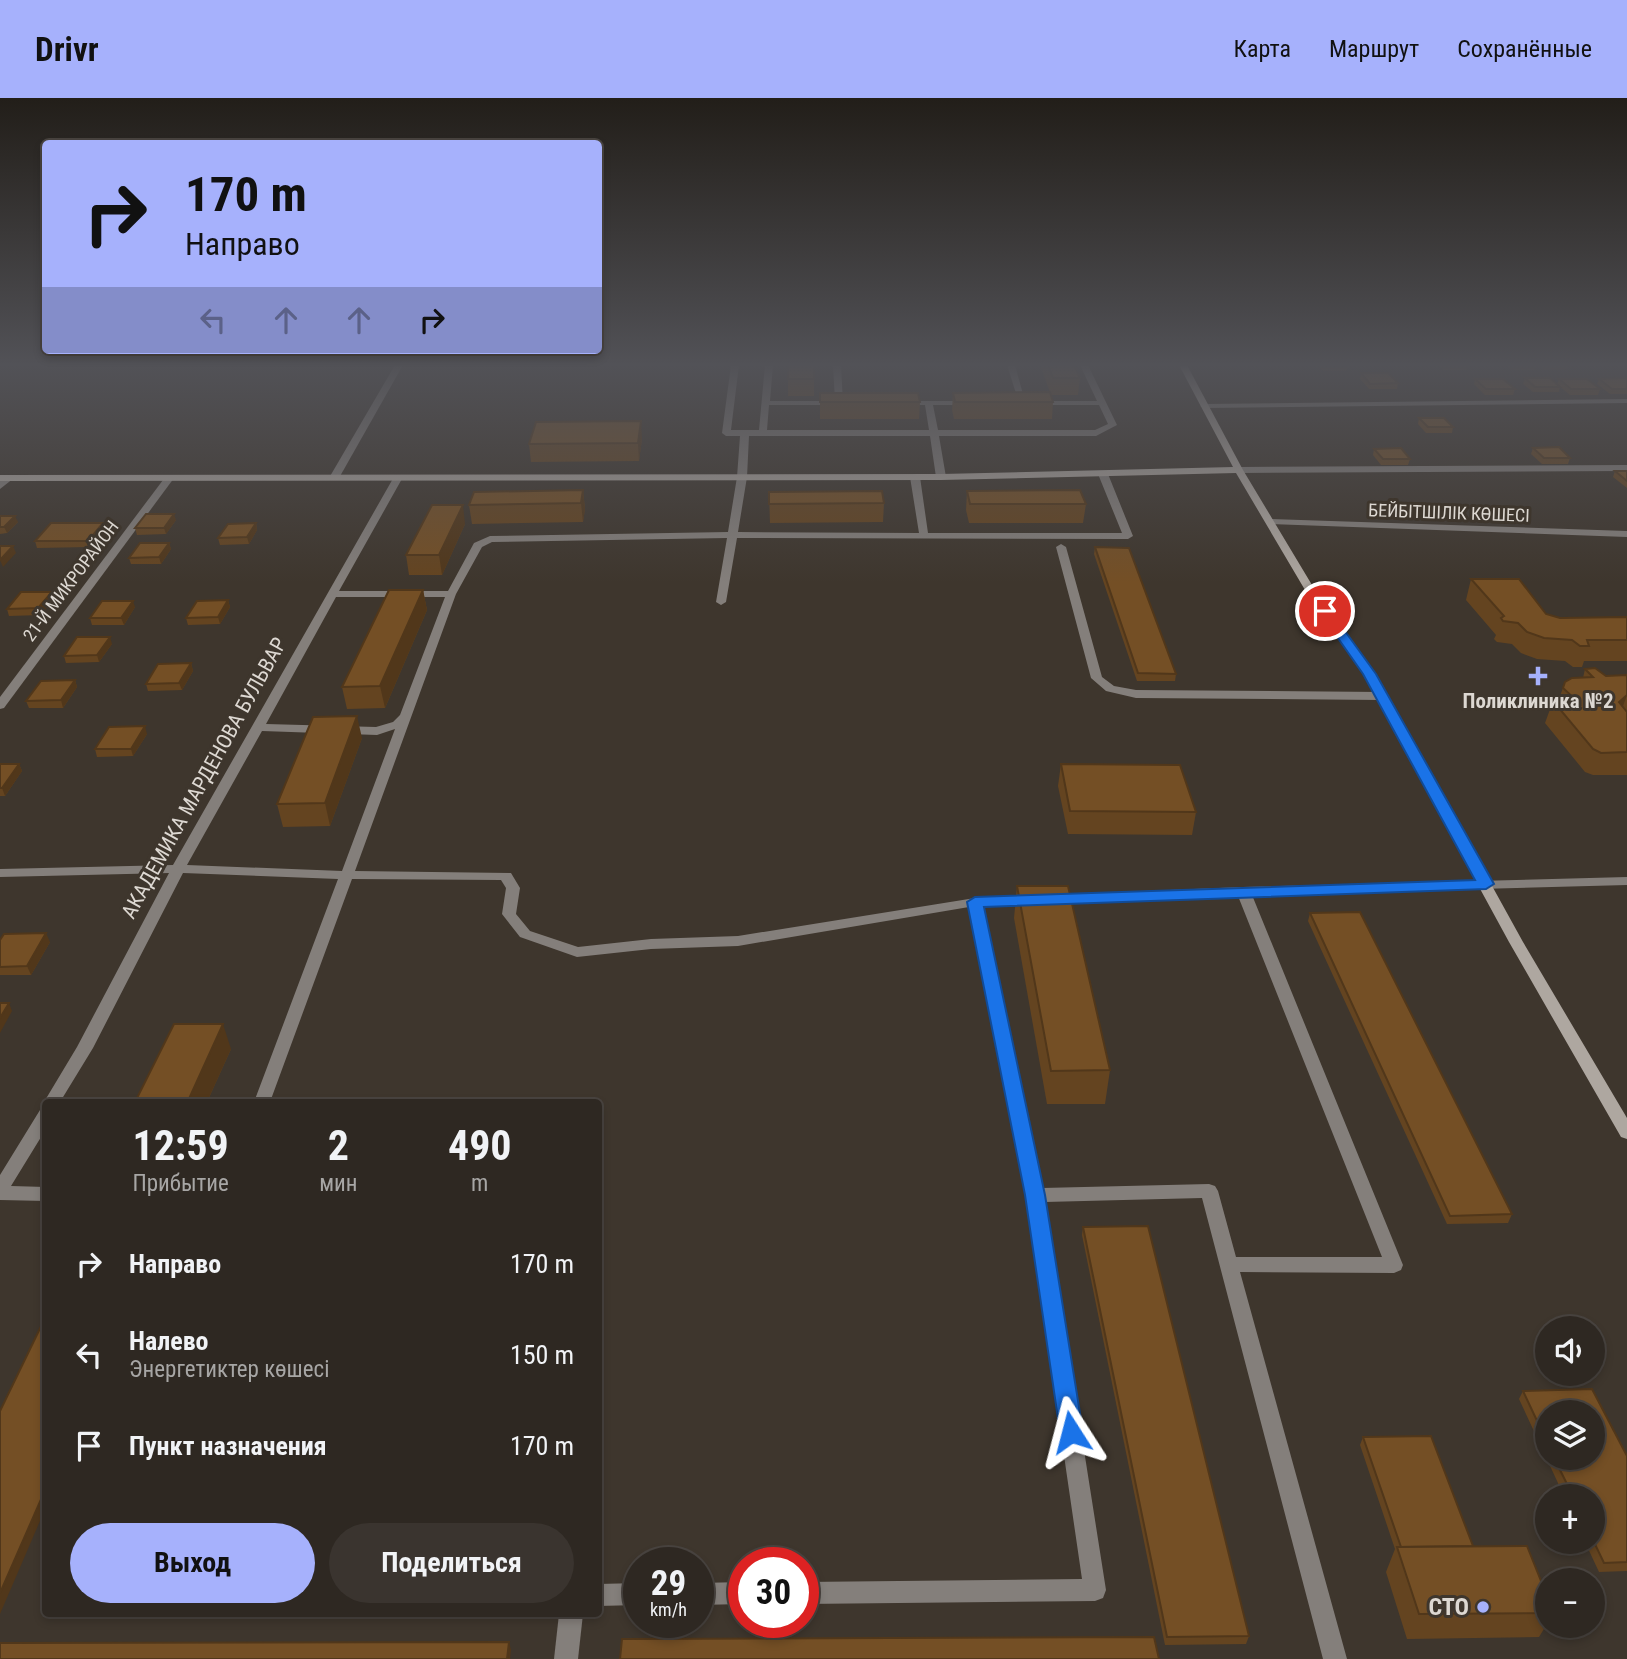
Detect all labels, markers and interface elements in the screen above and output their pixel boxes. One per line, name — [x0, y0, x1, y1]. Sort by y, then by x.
text: Drivr — [35, 30, 99, 69]
text: Карта — [1234, 35, 1291, 63]
text: Маршрут — [1329, 35, 1419, 63]
text: Сохранённые — [1457, 35, 1592, 63]
text: 170 m — [185, 166, 307, 223]
icon: right — [70, 168, 161, 259]
text: Направо — [185, 225, 300, 263]
icon: left — [194, 301, 232, 339]
icon: ahead — [267, 301, 305, 339]
icon: ahead — [340, 301, 378, 339]
icon: right — [413, 301, 451, 339]
street label: БЕЙБІТШІЛІК КӨШЕСІ — [1368, 499, 1530, 526]
street label: 21-Й МИКРОРАЙОН — [18, 516, 123, 645]
pin — [1295, 581, 1355, 641]
icon: arrive — [1306, 592, 1344, 630]
street label: АКАДЕМИКА МАРДЕНОВА БУЛЬВАР — [117, 633, 291, 923]
marker: Поликлиника №2 — [1528, 666, 1548, 686]
place label: Поликлиника №2 — [1462, 689, 1614, 713]
text: 12:59 — [132, 1121, 229, 1170]
text: 2 — [328, 1121, 349, 1170]
text: 490 — [448, 1121, 512, 1170]
text: Прибытие — [132, 1170, 229, 1197]
text: мин — [319, 1170, 358, 1197]
text: m — [471, 1170, 488, 1197]
icon: right — [70, 1245, 108, 1283]
text: Направо — [129, 1249, 221, 1279]
text: 170 m — [510, 1249, 574, 1279]
map controls — [1535, 1316, 1605, 1638]
button: sound — [1535, 1316, 1605, 1386]
text: Налево — [129, 1326, 209, 1356]
icon: left — [70, 1336, 108, 1374]
text: 150 m — [510, 1340, 574, 1370]
text: Энергетиктер көшесі — [129, 1356, 329, 1383]
position arrow — [1034, 1395, 1108, 1469]
button: layers — [1535, 1400, 1605, 1470]
icon: arrive — [70, 1427, 108, 1465]
text: Пункт назначения — [129, 1431, 327, 1461]
text: 170 m — [510, 1431, 574, 1461]
button: + — [1535, 1484, 1605, 1554]
button: Выход — [70, 1523, 315, 1603]
button: Поделиться — [329, 1523, 574, 1603]
speed limit sign: 30 — [728, 1547, 819, 1638]
text: 29 — [651, 1563, 686, 1604]
button: − — [1535, 1568, 1605, 1638]
place label: СТО — [1428, 1593, 1469, 1621]
text: km/h — [650, 1599, 687, 1620]
marker: СТО — [1475, 1599, 1491, 1615]

